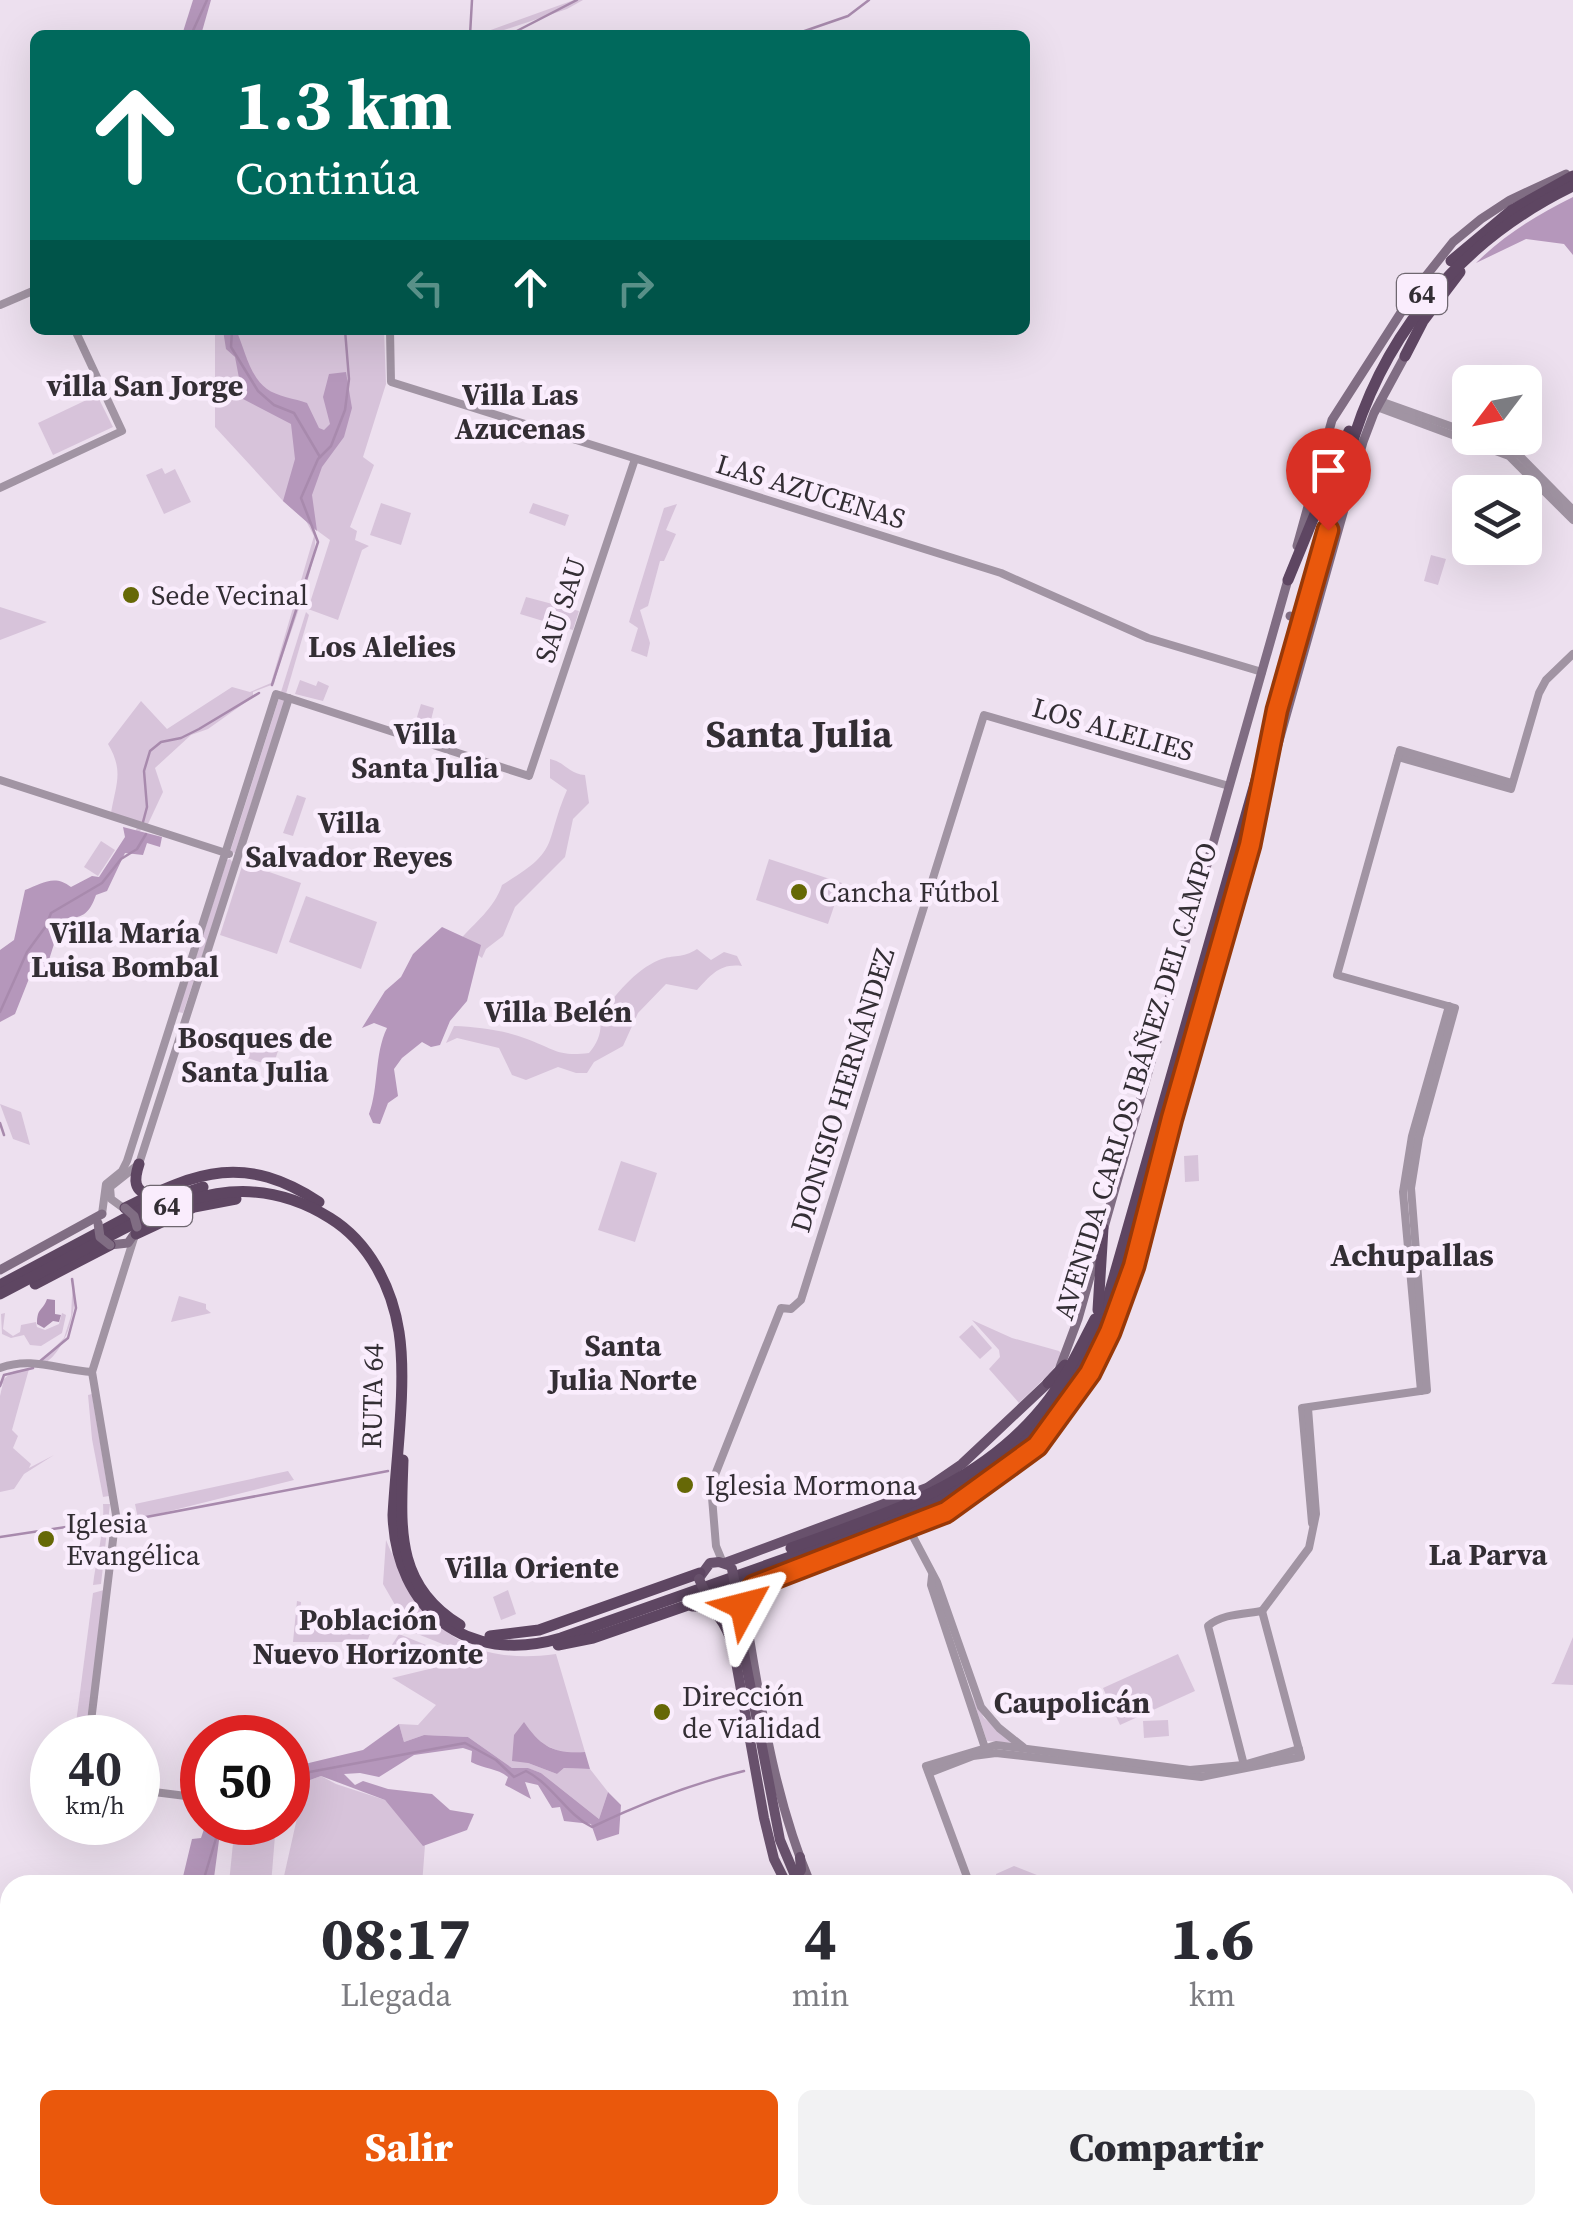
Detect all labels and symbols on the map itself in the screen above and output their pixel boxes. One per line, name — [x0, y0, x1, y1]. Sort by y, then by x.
road number: 64 — [1397, 274, 1447, 314]
district label: villa San Jorge — [46, 365, 243, 406]
north arrow — [1452, 365, 1542, 455]
district label: Villa Las Azucenas — [455, 374, 585, 449]
pin — [1286, 428, 1371, 531]
street label: LAS AZUCENAS — [712, 444, 910, 538]
street label: SAU SAU — [525, 553, 595, 667]
place label: Sede Vecinal — [151, 576, 308, 614]
marker: Sede Vecinal — [120, 584, 142, 606]
district label: Los Alelies — [308, 626, 456, 667]
street label: LOS ALELIES — [1028, 688, 1198, 770]
district label: Santa Julia — [706, 708, 893, 760]
district label: Villa Santa Julia — [351, 713, 500, 788]
district label: Villa Salvador Reyes — [245, 802, 453, 877]
street label: AVENIDA CARLOS IBÁÑEZ DEL CAMPO — [1044, 838, 1226, 1324]
place label: Cancha Fútbol — [819, 873, 999, 911]
marker: Cancha Fútbol — [788, 881, 810, 903]
district label: Villa María Luisa Bombal — [31, 912, 219, 987]
street label: DIONISIO HERNÁNDEZ — [781, 943, 903, 1237]
district label: Villa Belén — [484, 991, 632, 1032]
district label: Bosques de Santa Julia — [178, 1017, 333, 1092]
road number: 64 — [142, 1186, 192, 1226]
district label: Achupallas — [1330, 1233, 1494, 1277]
district label: Santa Julia Norte — [547, 1325, 697, 1400]
street label: RUTA 64 — [352, 1343, 392, 1449]
place label: Iglesia Mormona — [705, 1466, 917, 1504]
marker: Iglesia Mormona — [674, 1474, 696, 1496]
place label: Iglesia Evangélica — [66, 1504, 201, 1574]
marker: Iglesia Evangélica — [35, 1528, 57, 1550]
district label: La Parva — [1429, 1534, 1549, 1575]
district label: Villa Oriente — [445, 1547, 619, 1588]
position arrow — [692, 1554, 796, 1658]
district label: Población Nuevo Horizonte — [253, 1599, 483, 1674]
place label: Dirección de Vialidad — [682, 1677, 821, 1747]
district label: Caupolicán — [994, 1682, 1150, 1723]
marker: Dirección de Vialidad — [651, 1701, 673, 1723]
speed limit sign: 50 — [180, 1715, 310, 1845]

